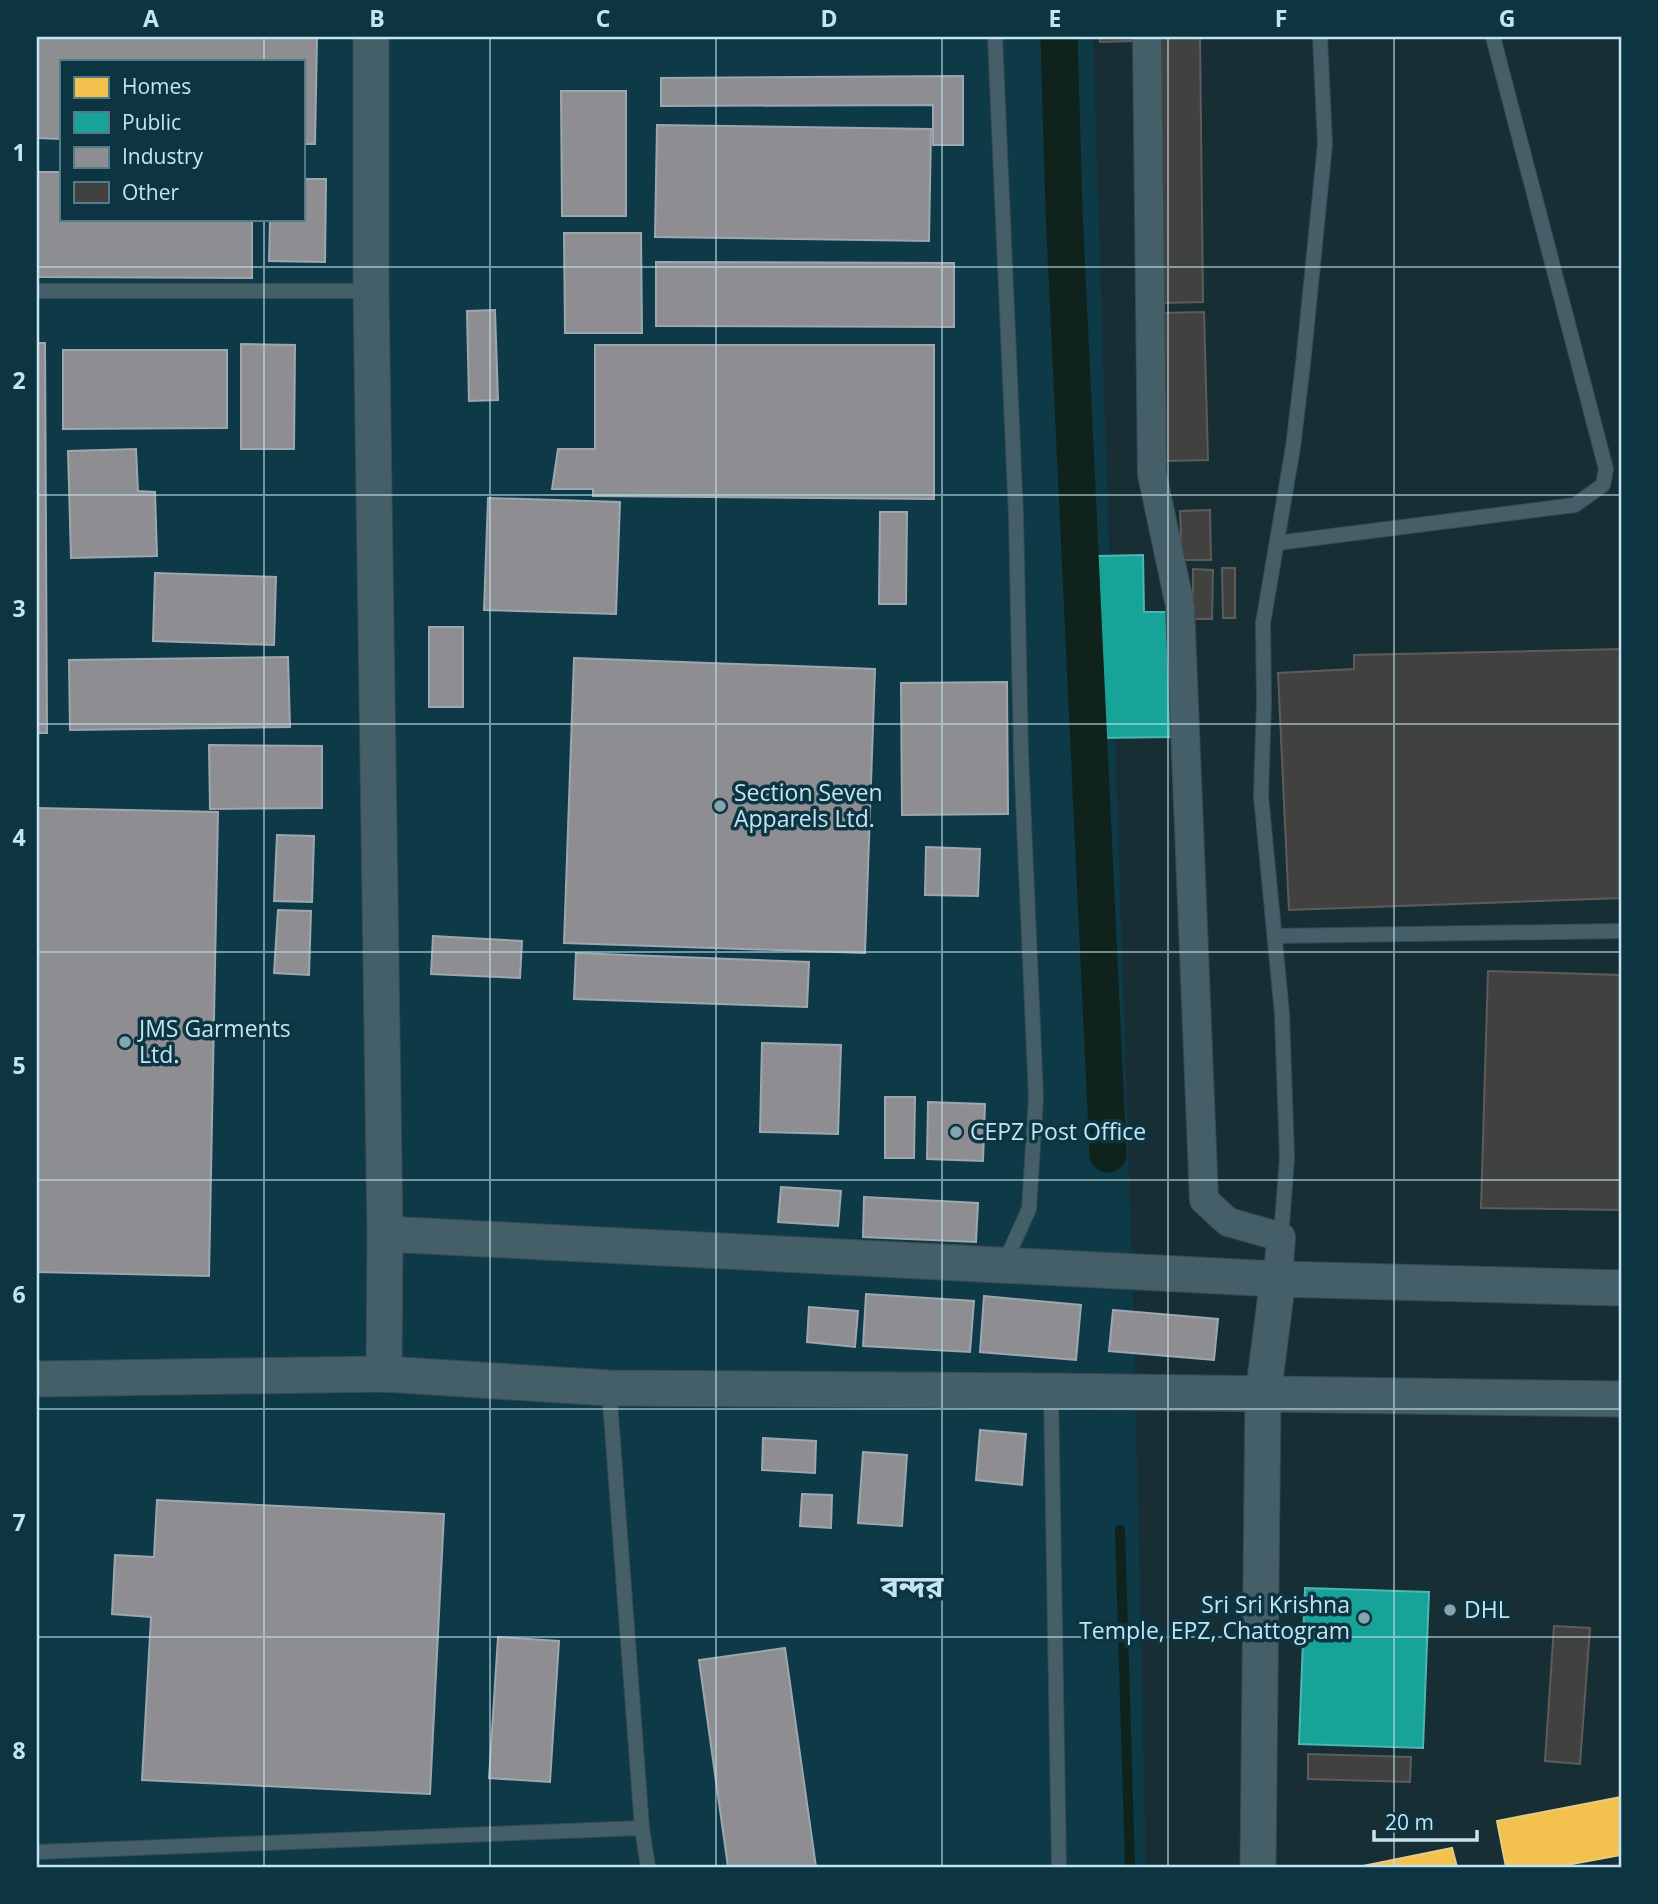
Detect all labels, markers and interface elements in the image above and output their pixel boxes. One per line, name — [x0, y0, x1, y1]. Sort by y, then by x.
text: A — [143, 2, 159, 34]
text: B — [369, 2, 385, 34]
text: C — [596, 2, 610, 34]
text: D — [820, 2, 838, 34]
text: E — [1049, 2, 1061, 34]
text: F — [1275, 2, 1287, 34]
text: G — [1499, 2, 1515, 34]
legend — [60, 60, 304, 220]
text: Homes — [122, 72, 191, 100]
text: Public — [122, 108, 181, 136]
text: 1 — [12, 136, 26, 168]
text: Industry — [122, 142, 204, 170]
text: Other — [122, 178, 179, 206]
text: 2 — [12, 364, 26, 396]
text: 3 — [12, 592, 26, 624]
place label: Section Seven Apparels Ltd. — [734, 776, 883, 834]
marker: Section Seven Apparels Ltd. — [712, 798, 728, 814]
text: 4 — [12, 821, 26, 853]
place label: JMS Garments Ltd. — [137, 1012, 291, 1070]
marker: JMS Garments Ltd. — [117, 1034, 133, 1050]
text: 5 — [12, 1049, 26, 1081]
place label: CEPZ Post Office — [970, 1115, 1146, 1147]
marker: CEPZ Post Office — [948, 1124, 964, 1140]
text: 6 — [12, 1278, 26, 1310]
text: 7 — [12, 1506, 26, 1538]
district label: বন্দর — [880, 1565, 944, 1606]
place label: Sri Sri Krishna Temple, EPZ, Chattogram — [1079, 1588, 1350, 1646]
place label: DHL — [1464, 1593, 1510, 1625]
marker: DHL — [1442, 1602, 1458, 1618]
marker: Sri Sri Krishna Temple, EPZ, Chattogram — [1356, 1610, 1372, 1626]
text: 8 — [12, 1734, 26, 1766]
scale bar — [1374, 1799, 1478, 1843]
text: 20 m — [1385, 1808, 1434, 1836]

